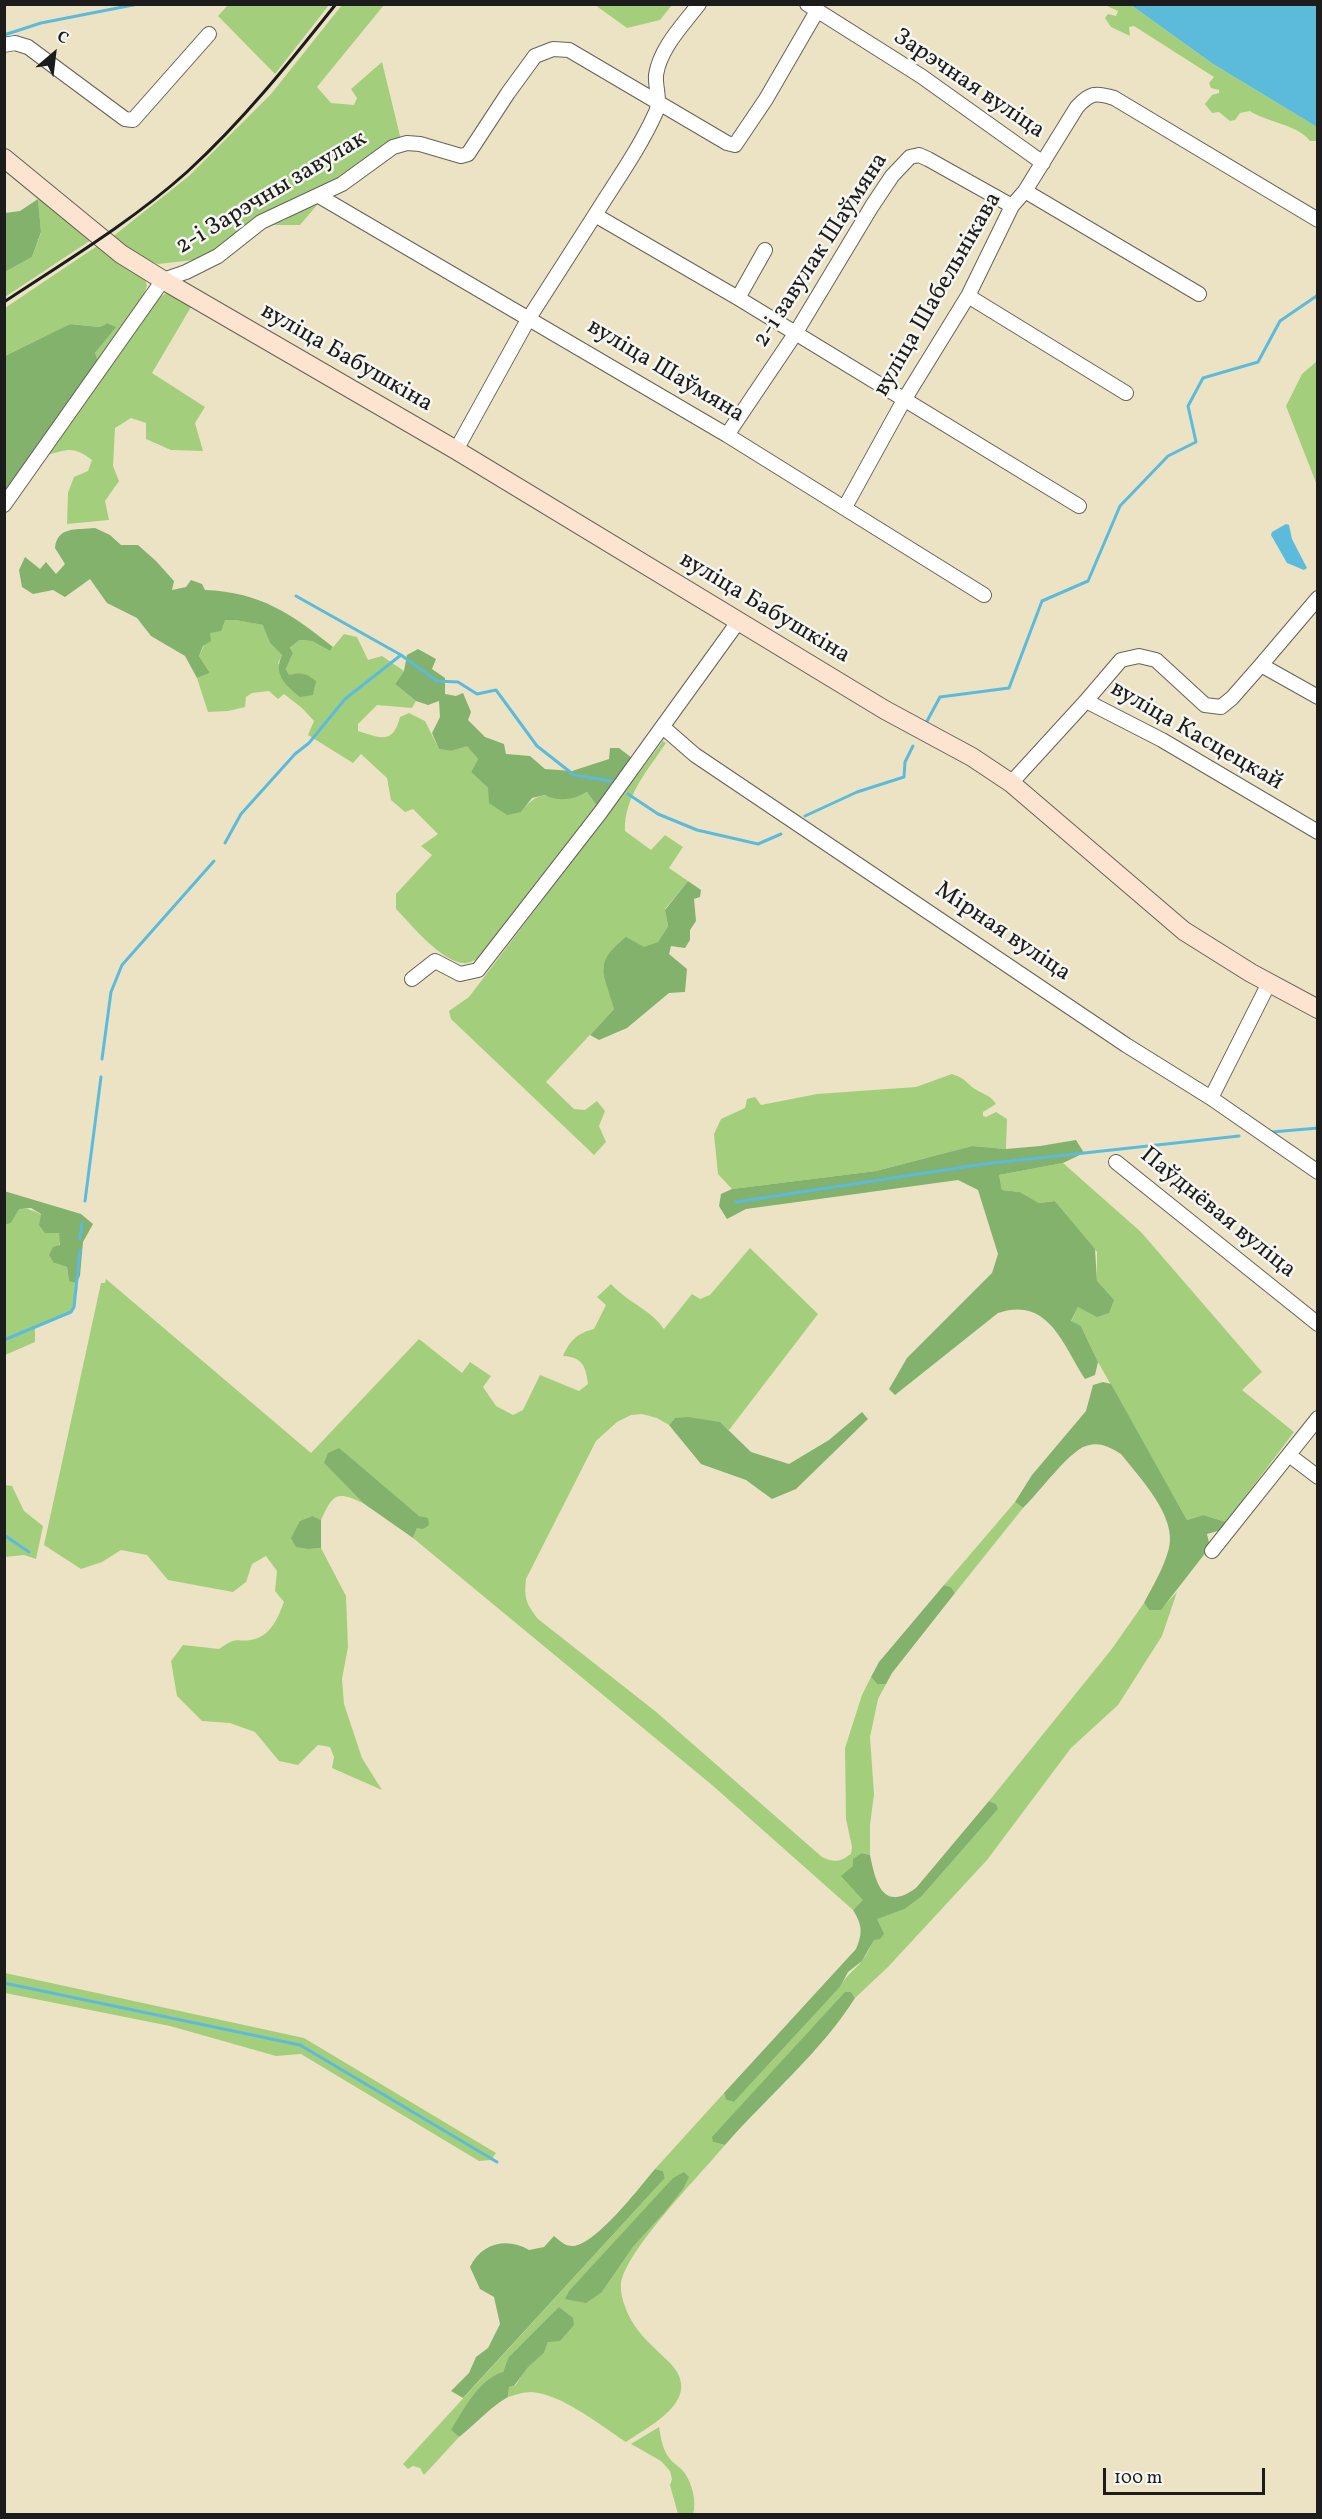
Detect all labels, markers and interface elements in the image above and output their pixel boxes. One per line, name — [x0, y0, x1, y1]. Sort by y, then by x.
north arrow — [24, 24, 84, 84]
street label: Зарэчная вуліца — [887, 24, 1049, 146]
text: С — [53, 26, 72, 50]
street label: 2-і Зарэчны завулак — [171, 126, 373, 262]
street label: 2-і завулак Шаўмяна — [748, 148, 896, 354]
street label: вуліца Шабельнікава — [869, 188, 1009, 402]
street label: вуліца Бабушкіна — [255, 298, 437, 420]
street label: вуліца Шаўмяна — [581, 314, 749, 430]
street label: вуліца Бабушкіна — [673, 547, 855, 671]
street label: вуліца Касцецкай — [1104, 676, 1288, 798]
street label: Мірная вуліца — [929, 877, 1075, 989]
street label: Паўднёвая вуліца — [1133, 1142, 1301, 1286]
scale bar — [1106, 2456, 1268, 2494]
text: 100 m — [1114, 2466, 1163, 2491]

